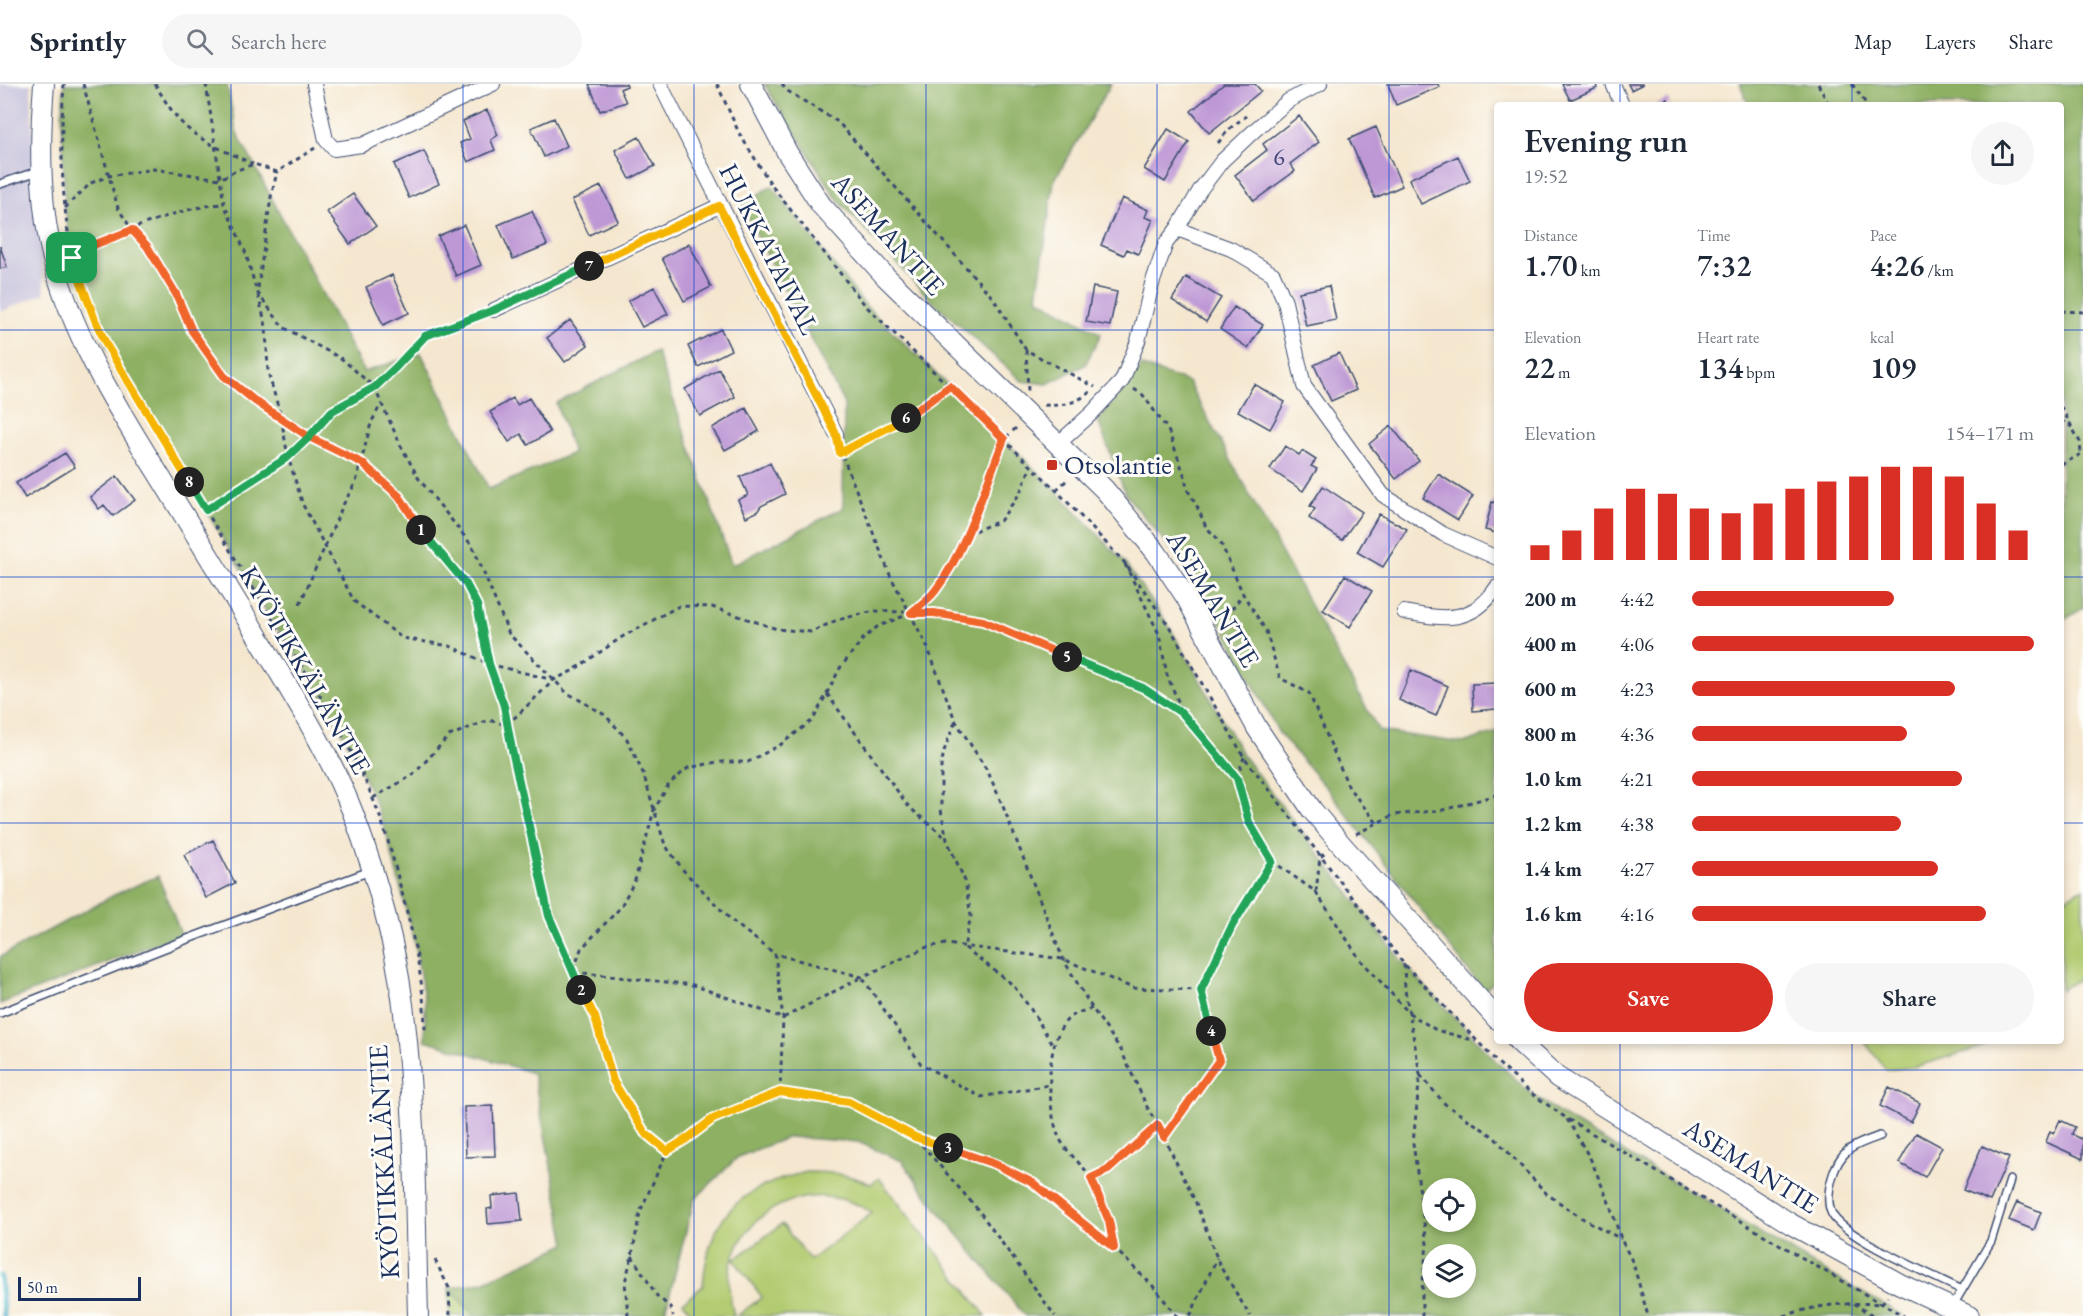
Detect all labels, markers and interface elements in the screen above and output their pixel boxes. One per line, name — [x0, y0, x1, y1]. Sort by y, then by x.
search box — [162, 14, 582, 68]
text: Sprintly — [30, 23, 126, 59]
icon: search — [183, 25, 216, 58]
text: Search here — [231, 27, 327, 56]
text: Map — [1854, 28, 1892, 55]
text: Layers — [1925, 28, 1976, 55]
text: Share — [2009, 28, 2053, 55]
text: Evening run — [1524, 119, 1688, 162]
button: share — [1971, 122, 2034, 185]
house number: 6 — [1273, 141, 1285, 172]
street label: HUKKATAIVAL — [711, 157, 828, 340]
text: 19:52 — [1524, 163, 1567, 189]
street label: ASEMANTIE — [823, 164, 953, 302]
text: Distance — [1524, 225, 1577, 246]
text: Time — [1697, 225, 1730, 246]
text: Pace — [1870, 225, 1897, 246]
pin — [46, 232, 97, 283]
icon: arrive — [55, 241, 88, 274]
text: 1.70 — [1524, 246, 1577, 285]
text: 7:32 — [1697, 246, 1751, 285]
text: 4:26 — [1870, 246, 1924, 285]
pin: 7 — [574, 251, 604, 281]
text: 7 — [585, 255, 593, 276]
text: km — [1577, 260, 1601, 281]
text: /km — [1924, 260, 1954, 281]
text: Elevation — [1524, 327, 1582, 348]
text: Heart rate — [1697, 327, 1759, 348]
text: kcal — [1870, 327, 1894, 348]
text: 22 — [1524, 348, 1555, 387]
text: 134 — [1697, 348, 1743, 387]
text: 109 — [1870, 348, 1916, 387]
text: m — [1555, 362, 1570, 383]
text: bpm — [1743, 362, 1775, 383]
pin: 6 — [891, 403, 921, 433]
text: 6 — [902, 407, 910, 428]
text: Elevation — [1524, 420, 1596, 446]
text: 154–171 m — [1946, 420, 2034, 446]
place label: Otsolantie — [1064, 447, 1172, 482]
marker: Otsolantie — [1045, 458, 1059, 472]
pin: 8 — [174, 467, 204, 497]
text: 8 — [185, 471, 193, 492]
pin: 1 — [406, 515, 436, 545]
text: 1 — [417, 519, 425, 540]
street label: ASEMANTIE — [1158, 523, 1268, 673]
street label: KYÖTIKKÄLÄNTIE — [232, 559, 379, 780]
text: 200 m — [1524, 586, 1577, 612]
text: 4:42 — [1620, 586, 1654, 612]
text: 400 m — [1524, 631, 1577, 657]
text: 4:06 — [1620, 631, 1654, 657]
pin: 5 — [1052, 642, 1082, 672]
text: 5 — [1063, 646, 1071, 667]
text: 600 m — [1524, 676, 1577, 702]
text: 4:23 — [1620, 676, 1654, 702]
text: 800 m — [1524, 721, 1577, 747]
text: 4:36 — [1620, 721, 1654, 747]
text: 1.0 km — [1524, 766, 1582, 792]
text: 4:21 — [1620, 766, 1654, 792]
text: 1.2 km — [1524, 811, 1582, 837]
text: 4:38 — [1620, 811, 1654, 837]
text: 1.4 km — [1524, 856, 1582, 882]
text: 4:27 — [1620, 856, 1654, 882]
text: 1.6 km — [1524, 901, 1582, 927]
text: 4:16 — [1620, 901, 1654, 927]
button: Save — [1524, 963, 1773, 1032]
button: Share — [1785, 963, 2034, 1032]
pin: 2 — [566, 975, 596, 1005]
text: 2 — [577, 979, 585, 1000]
pin: 4 — [1196, 1016, 1226, 1046]
text: 4 — [1207, 1020, 1215, 1041]
street label: KYÖTIKKÄLÄNTIE — [360, 1044, 407, 1280]
street label: ASEMANTIE — [1676, 1110, 1826, 1221]
pin: 3 — [933, 1133, 963, 1163]
text: 3 — [944, 1137, 952, 1158]
map controls — [1422, 1178, 1476, 1298]
button: locate — [1422, 1178, 1476, 1232]
button: layers — [1422, 1244, 1476, 1298]
scale bar — [18, 1274, 141, 1302]
text: 50 m — [27, 1277, 58, 1298]

